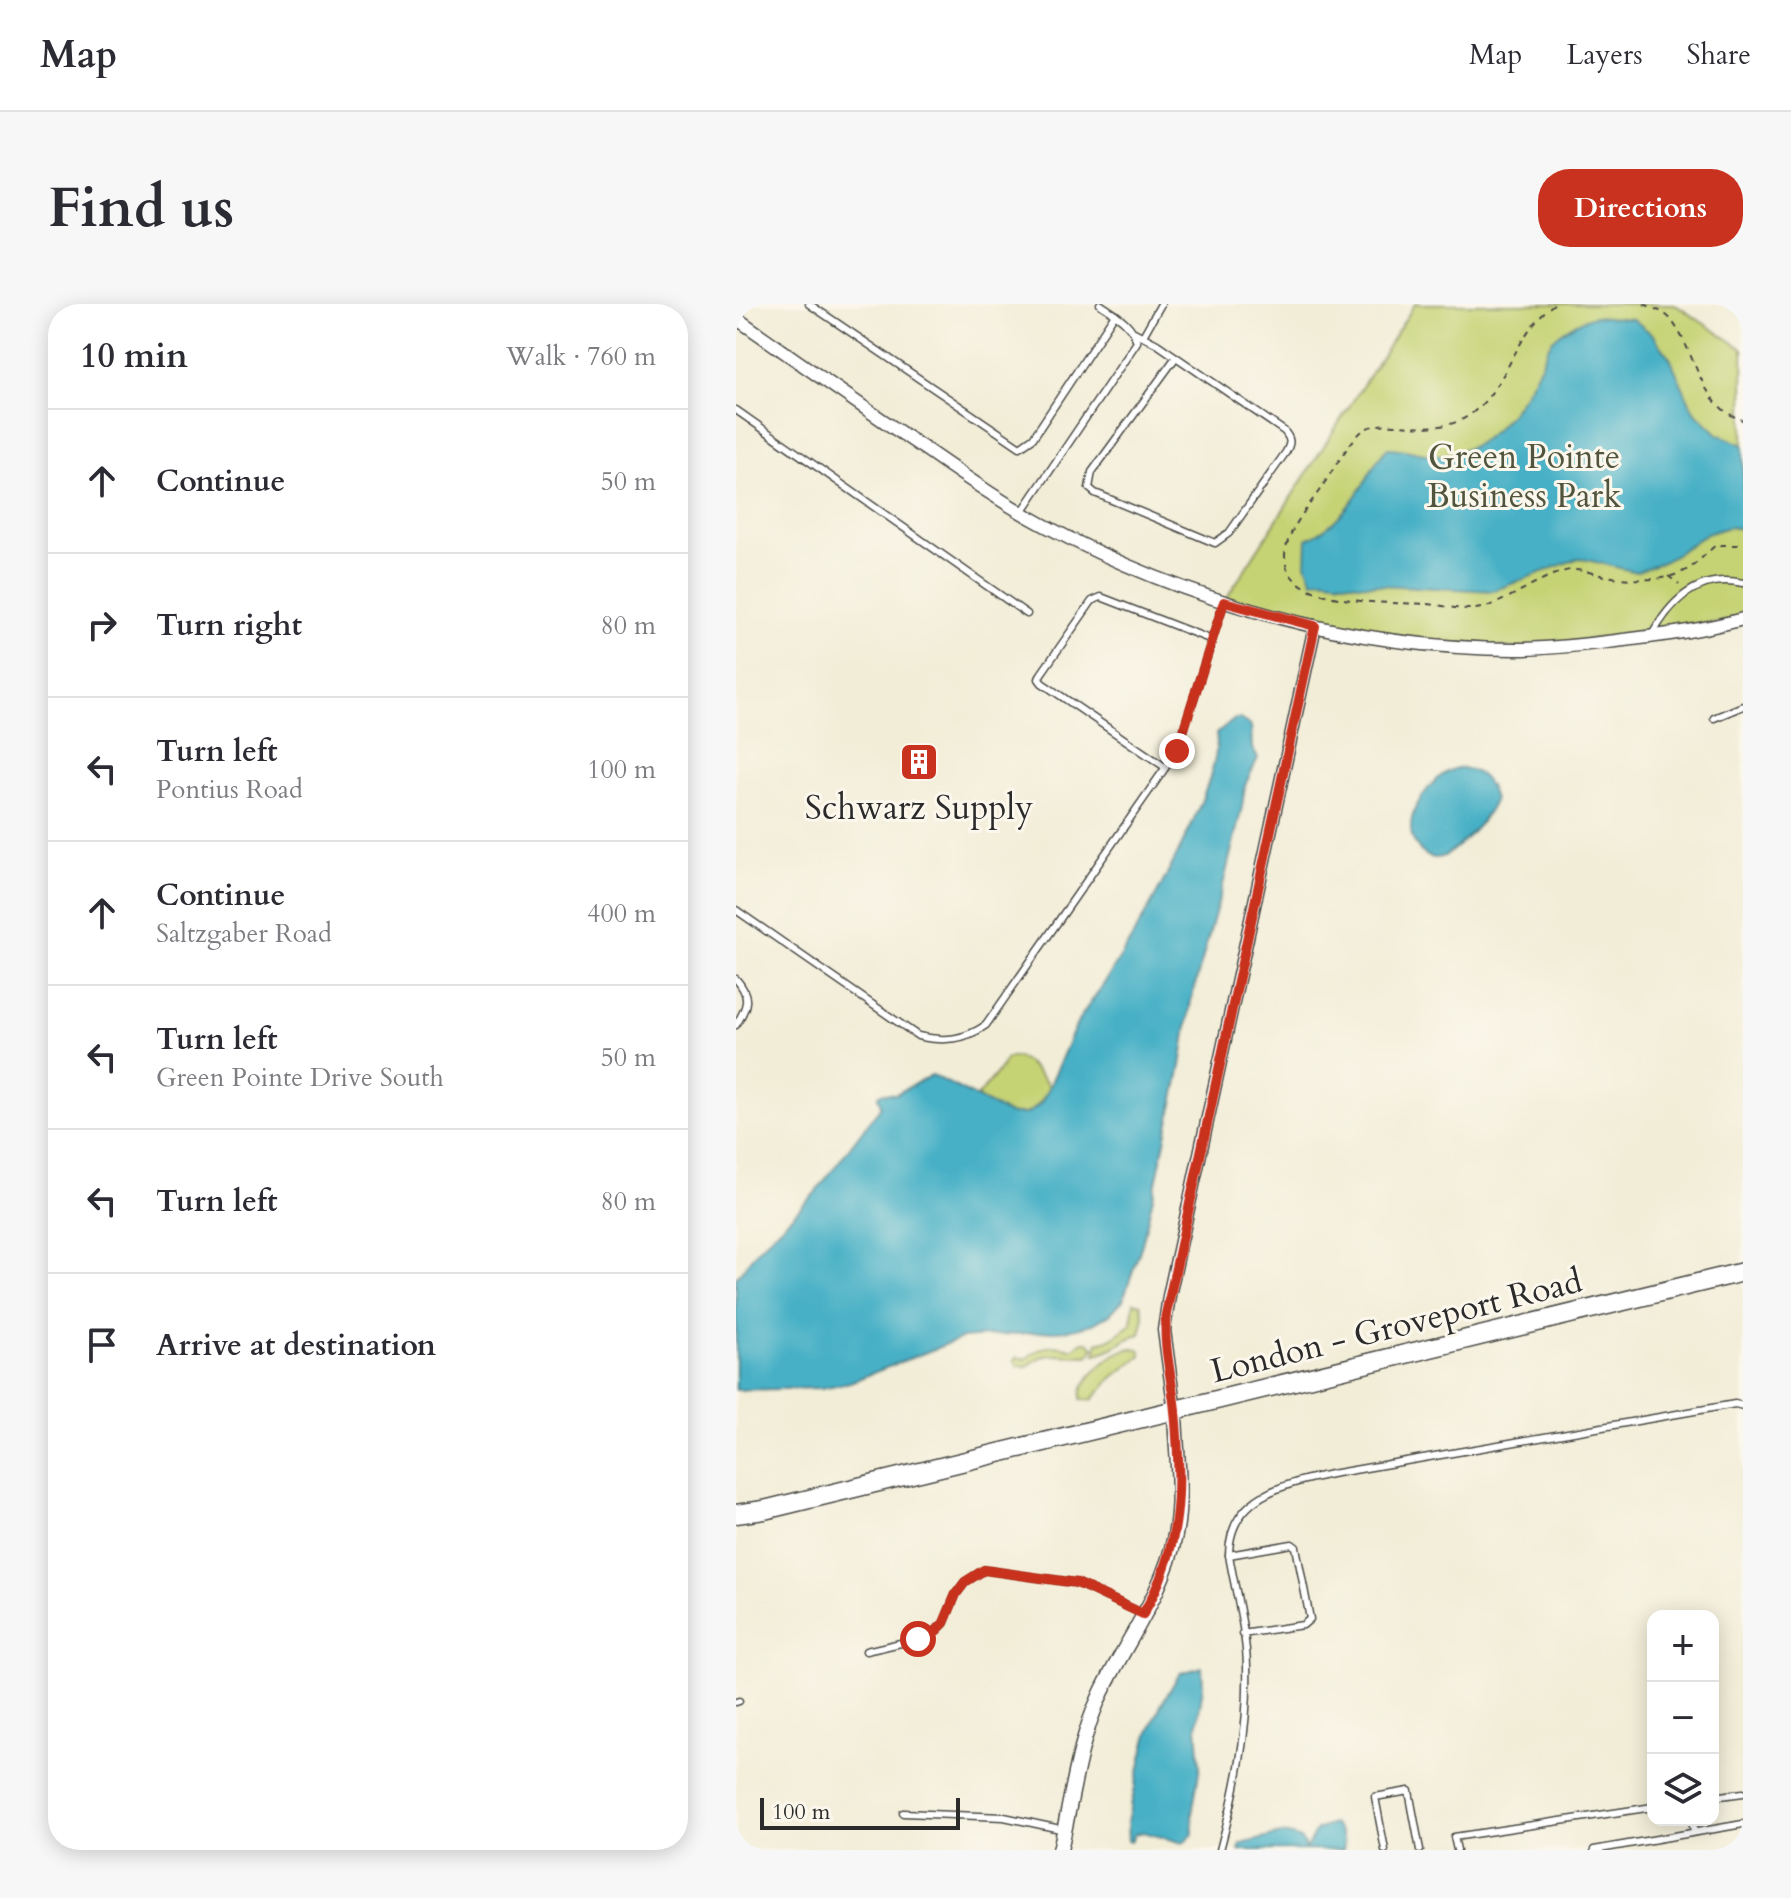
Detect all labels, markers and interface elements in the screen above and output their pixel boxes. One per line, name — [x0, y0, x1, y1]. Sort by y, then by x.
text: Map — [40, 29, 117, 81]
text: Map — [1469, 36, 1522, 74]
text: Layers — [1566, 36, 1643, 74]
text: Share — [1687, 36, 1751, 74]
button: Directions — [1538, 169, 1743, 247]
text: Find us — [48, 171, 234, 246]
text: 10 min — [80, 333, 188, 379]
text: Walk · 760 m — [506, 339, 656, 374]
park label: Green Pointe Business Park — [1427, 434, 1622, 519]
icon: ahead — [80, 459, 124, 503]
text: Continue — [156, 461, 285, 502]
text: 50 m — [600, 464, 656, 499]
icon: right — [80, 603, 124, 647]
text: Turn right — [156, 605, 302, 646]
text: 80 m — [600, 608, 656, 643]
text: Turn left — [156, 731, 278, 772]
route end — [1159, 733, 1195, 769]
building icon: Schwarz Supply — [898, 741, 940, 783]
icon: left — [80, 747, 124, 791]
text: 100 m — [587, 752, 656, 787]
text: Pontius Road — [156, 772, 303, 807]
place label: Schwarz Supply — [805, 785, 1033, 831]
text: Continue — [156, 875, 285, 916]
icon: ahead — [80, 891, 124, 935]
text: 400 m — [587, 896, 656, 931]
text: Saltzgaber Road — [156, 916, 332, 951]
text: Turn left — [156, 1019, 278, 1060]
icon: left — [80, 1035, 124, 1079]
text: 50 m — [600, 1040, 656, 1075]
text: Green Pointe Drive South — [156, 1060, 444, 1095]
icon: left — [80, 1179, 124, 1223]
text: Turn left — [156, 1181, 278, 1222]
text: 80 m — [600, 1184, 656, 1219]
street label: London - Groveport Road — [1206, 1258, 1587, 1394]
icon: arrive — [80, 1323, 124, 1367]
text: Arrive at destination — [156, 1325, 436, 1366]
map controls — [1647, 1610, 1719, 1826]
button: + — [1647, 1610, 1719, 1682]
route start — [900, 1621, 936, 1657]
button: − — [1647, 1682, 1719, 1754]
button: layers — [1647, 1754, 1719, 1826]
scale bar — [760, 1794, 960, 1830]
text: 100 m — [772, 1797, 830, 1827]

